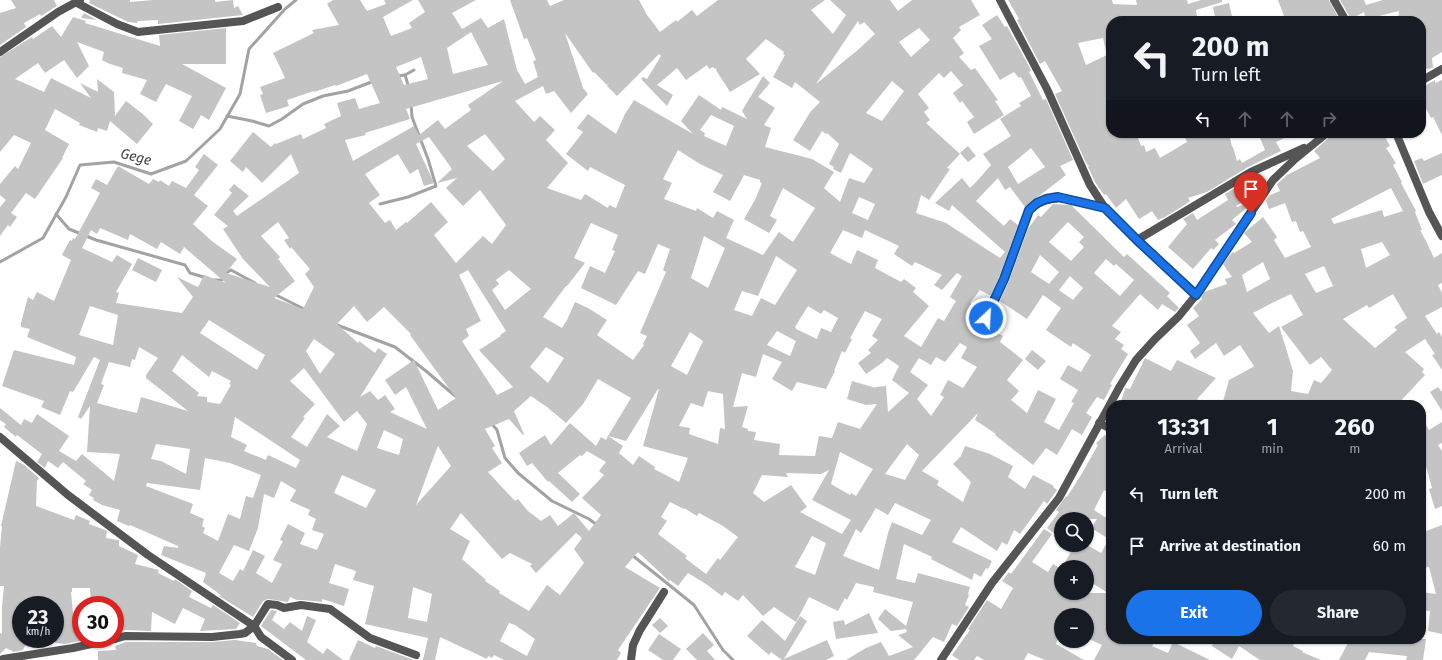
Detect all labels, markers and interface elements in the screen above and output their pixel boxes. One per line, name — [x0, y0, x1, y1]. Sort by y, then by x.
text: 200 m — [1192, 30, 1270, 63]
icon: left — [1126, 32, 1178, 84]
text: Turn left — [1192, 64, 1261, 86]
icon: left — [1192, 108, 1214, 130]
icon: ahead — [1234, 108, 1256, 130]
icon: ahead — [1276, 108, 1298, 130]
icon: right — [1318, 108, 1340, 130]
water label: Gege — [119, 145, 153, 169]
pin — [1234, 172, 1268, 213]
icon: arrive — [1240, 178, 1262, 200]
position arrow — [965, 297, 1007, 339]
text: 13:31 — [1157, 413, 1210, 441]
text: 1 — [1267, 413, 1278, 441]
text: 260 — [1335, 413, 1375, 441]
text: Arrival — [1165, 441, 1203, 456]
text: min — [1261, 441, 1284, 456]
text: m — [1349, 441, 1360, 456]
icon: left — [1126, 483, 1148, 505]
text: Turn left — [1160, 485, 1218, 503]
text: 200 m — [1365, 485, 1406, 503]
map controls — [1054, 512, 1094, 648]
button: search — [1054, 512, 1094, 552]
icon: arrive — [1126, 535, 1148, 557]
text: Arrive at destination — [1160, 537, 1301, 555]
text: 60 m — [1373, 537, 1406, 555]
button: + — [1054, 560, 1094, 600]
button: Exit — [1126, 590, 1262, 636]
button: Share — [1270, 590, 1406, 636]
speed limit sign: 30 — [72, 596, 124, 648]
text: 23 — [28, 605, 48, 629]
button: − — [1054, 608, 1094, 648]
text: km/h — [26, 626, 50, 638]

